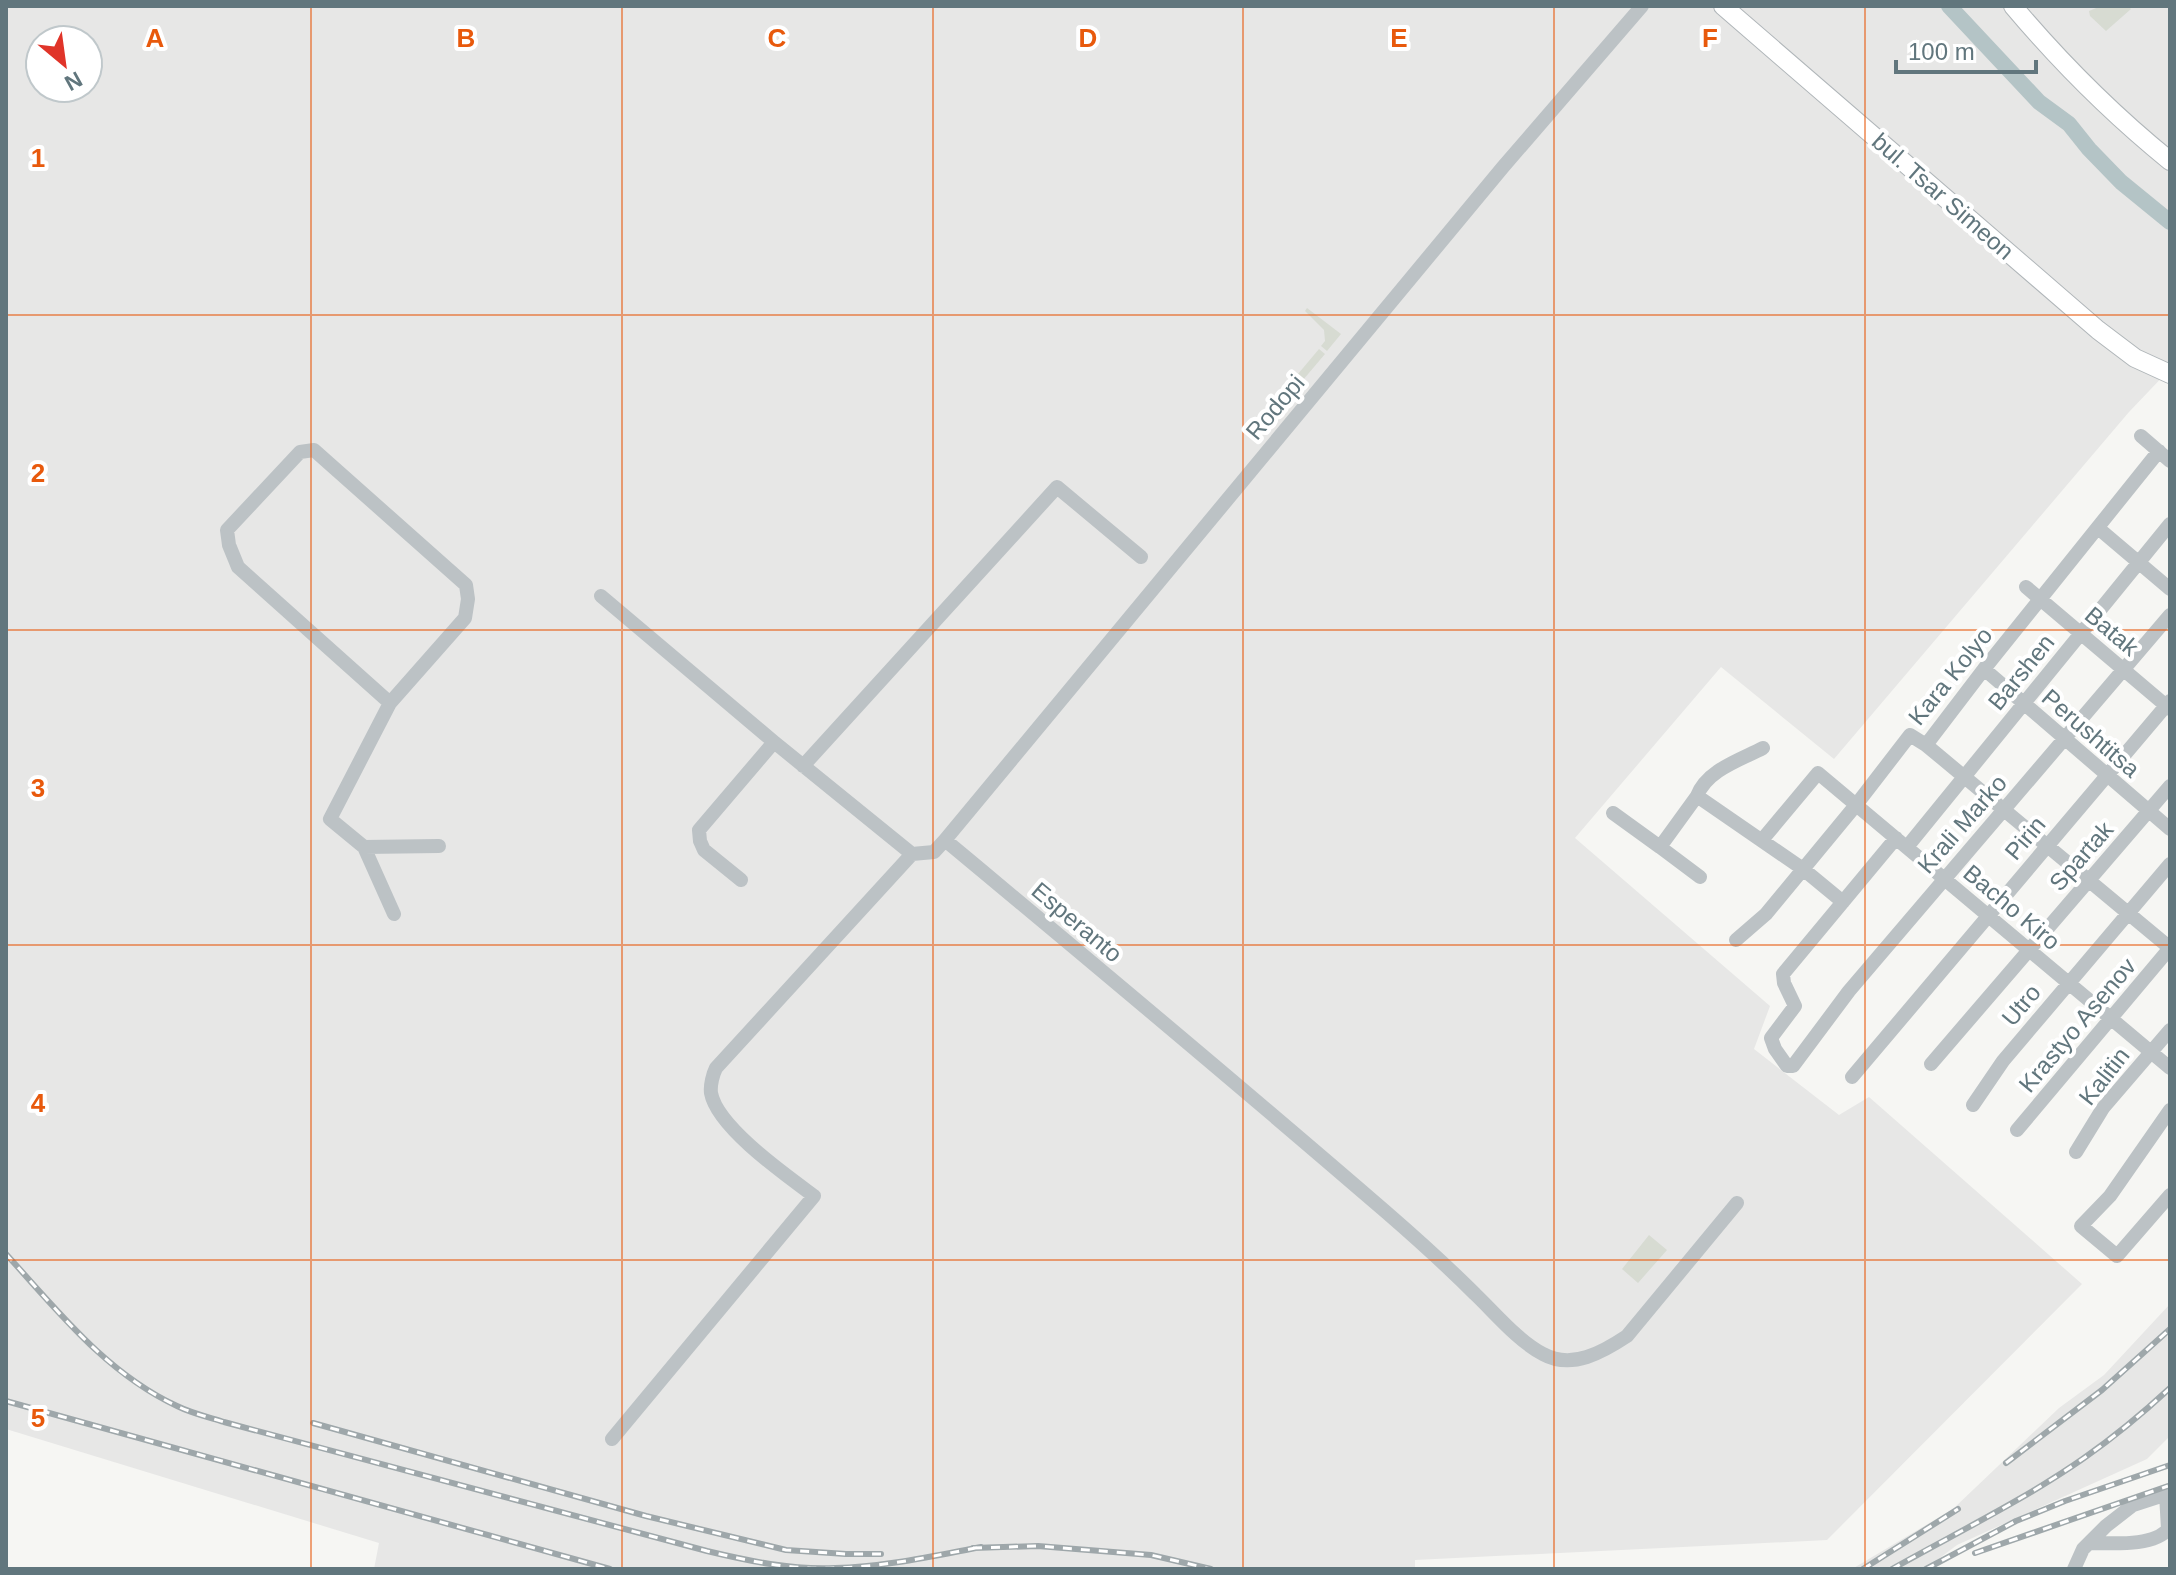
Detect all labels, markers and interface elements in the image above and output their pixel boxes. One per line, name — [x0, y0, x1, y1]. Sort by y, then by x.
text: A — [146, 23, 165, 53]
text: B — [457, 23, 475, 53]
text: C — [768, 23, 787, 53]
text: D — [1079, 23, 1097, 53]
text: E — [1390, 23, 1408, 53]
text: F — [1702, 23, 1718, 53]
north arrow — [24, 24, 104, 104]
scale bar — [1896, 24, 2036, 74]
text: 100 m — [1908, 38, 1975, 65]
text: N — [60, 66, 86, 96]
street label: bul. Tsar Simeon — [1867, 127, 2019, 265]
text: 1 — [31, 143, 45, 173]
street label: Rodopi — [1240, 369, 1310, 445]
text: 2 — [31, 458, 45, 488]
street label: Batak — [2080, 601, 2145, 662]
street label: Kara Kolyo — [1903, 622, 1997, 730]
street label: Barshen — [1982, 629, 2060, 715]
street label: Perushtitsa — [2037, 683, 2146, 783]
street label: Krali Marko — [1912, 769, 2012, 879]
text: 3 — [31, 773, 45, 803]
street label: Pirin — [1999, 811, 2051, 865]
street label: Spartak — [2044, 815, 2119, 896]
street label: Bacho Kiro — [1958, 859, 2066, 955]
street label: Esperanto — [1026, 876, 1128, 968]
street label: Krastyo Asenov — [2013, 952, 2141, 1098]
street label: Utro — [1996, 979, 2046, 1031]
street label: Kalitin — [2073, 1042, 2135, 1110]
text: 4 — [31, 1088, 46, 1118]
text: 5 — [31, 1403, 45, 1433]

